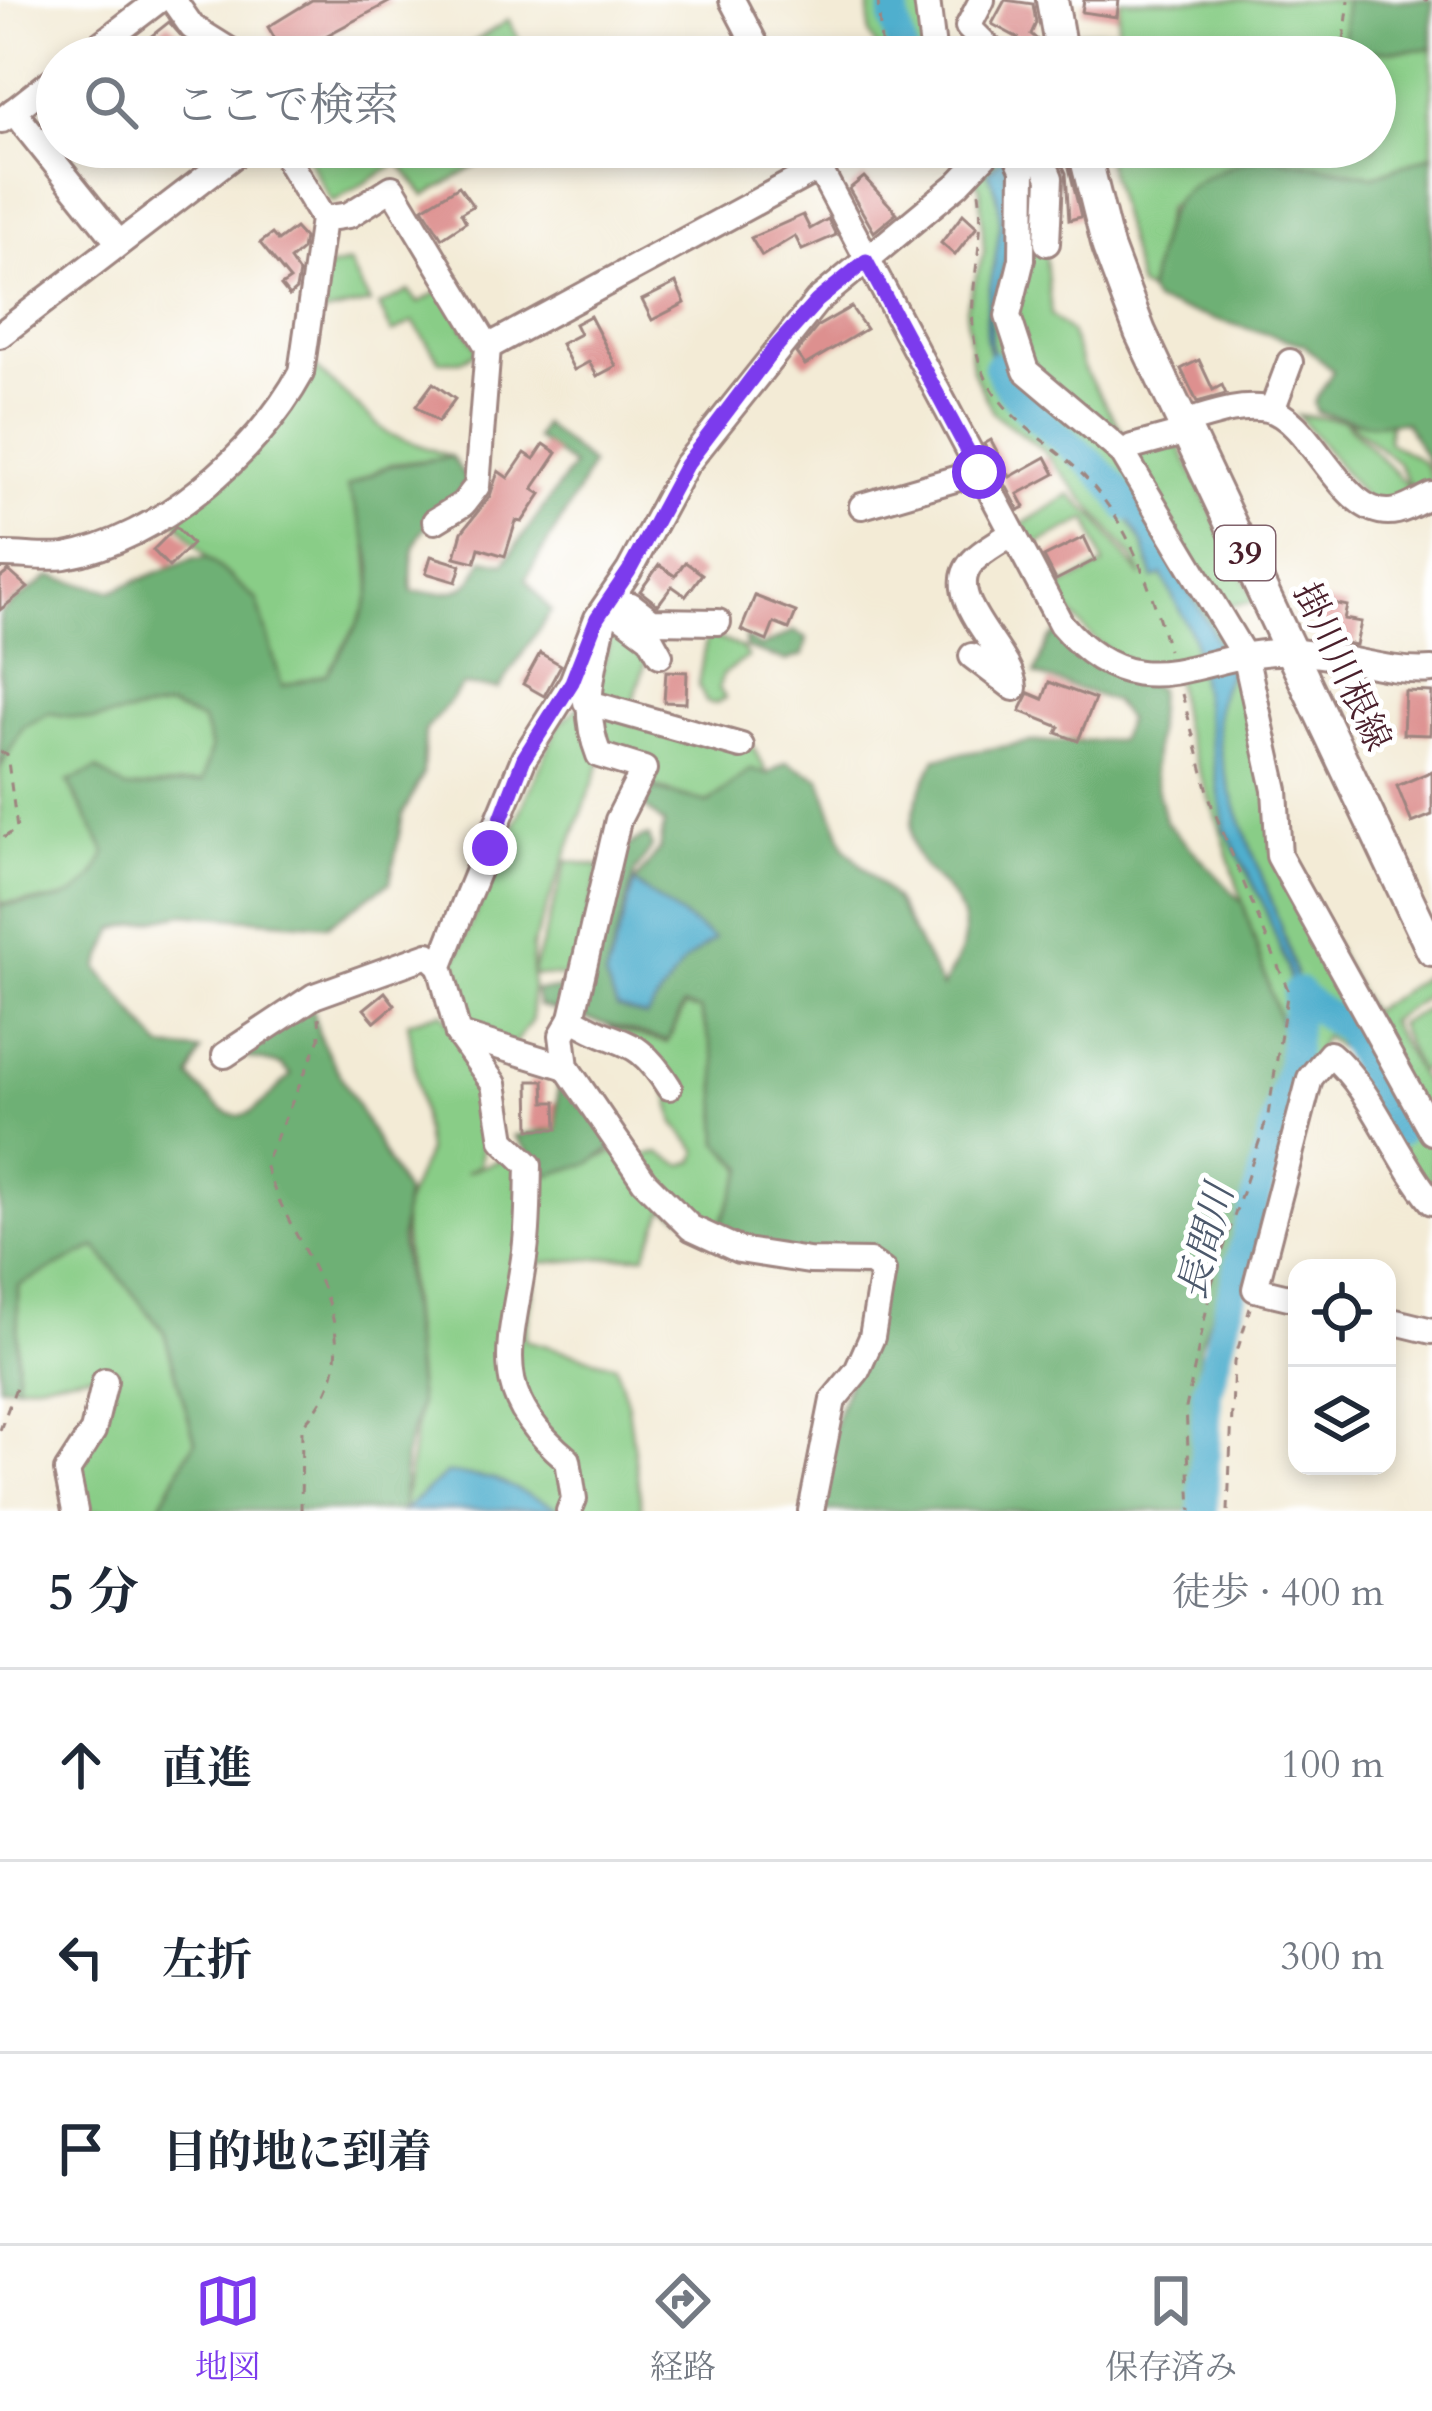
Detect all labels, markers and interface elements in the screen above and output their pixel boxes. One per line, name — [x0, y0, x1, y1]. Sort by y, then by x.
search box — [36, 36, 1396, 168]
icon: search — [78, 69, 144, 135]
text: ここで検索 — [174, 75, 399, 136]
route start — [952, 445, 1006, 499]
road number: 39 — [1215, 526, 1275, 580]
street label: 掛川川根線 — [1282, 575, 1402, 759]
route end — [463, 821, 517, 875]
water label: 長間川 — [1165, 1175, 1248, 1305]
map controls — [1288, 1259, 1396, 1475]
button: locate — [1288, 1259, 1396, 1367]
button: layers — [1288, 1367, 1396, 1475]
text: 5 分 — [48, 1558, 139, 1628]
text: 徒歩 · 400 m — [1172, 1566, 1384, 1619]
icon: ahead — [48, 1732, 114, 1798]
text: 直進 — [162, 1738, 252, 1799]
text: 100 m — [1281, 1738, 1384, 1791]
icon: left — [48, 1924, 114, 1990]
text: 左折 — [162, 1930, 252, 1991]
text: 300 m — [1281, 1930, 1384, 1983]
icon: arrive — [48, 2116, 114, 2182]
text: 目的地に到着 — [162, 2122, 432, 2183]
tab: 地図 — [195, 2268, 261, 2390]
tab: 経路 — [650, 2268, 716, 2390]
tab: 保存済み — [1105, 2268, 1237, 2390]

